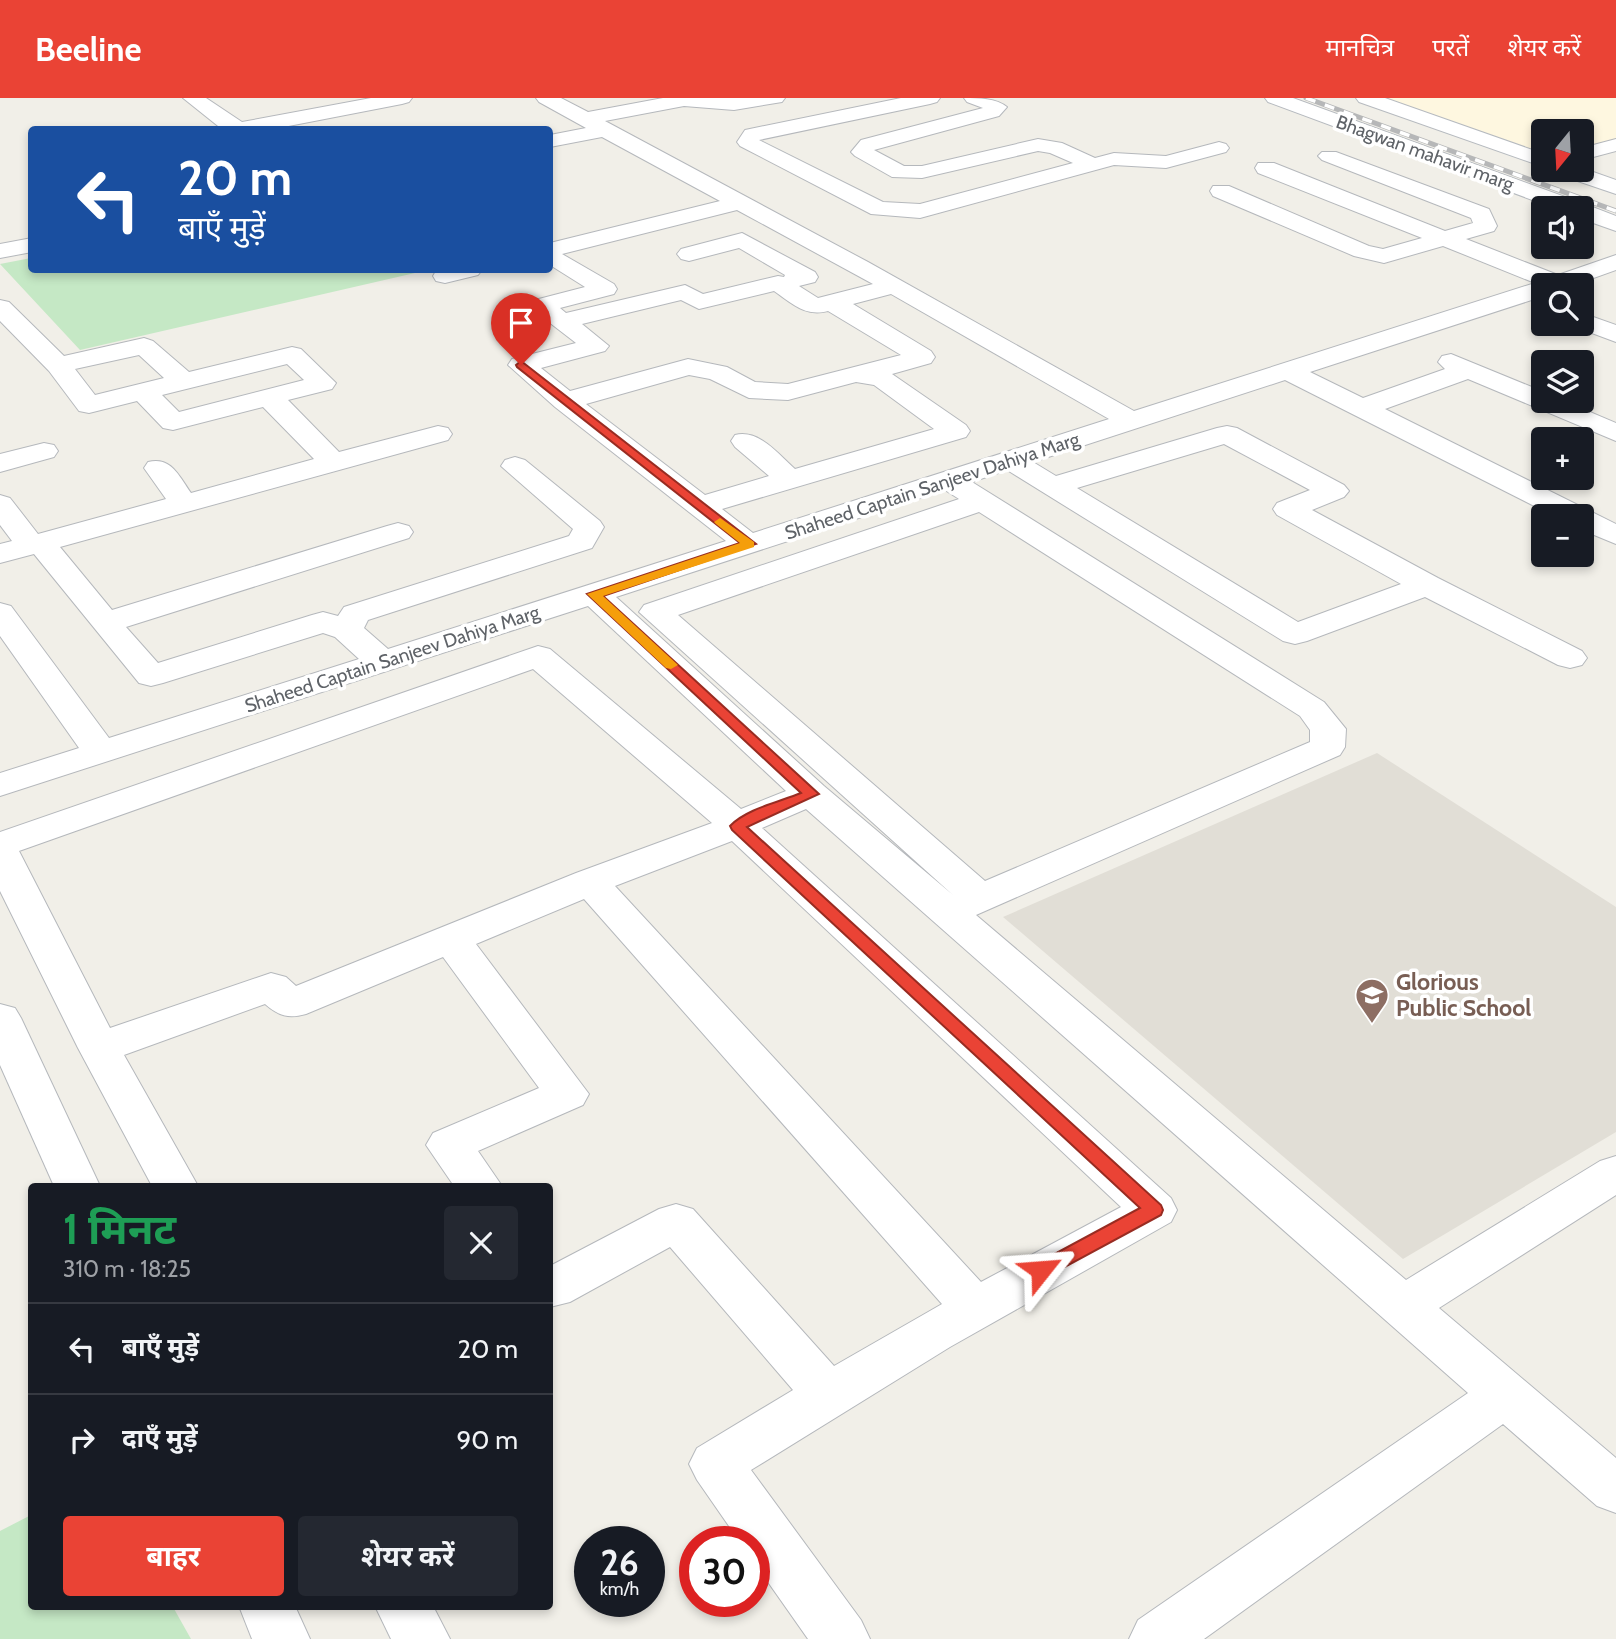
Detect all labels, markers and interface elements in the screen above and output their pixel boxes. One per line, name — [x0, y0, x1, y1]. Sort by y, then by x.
text: Beeline — [35, 29, 141, 69]
text: मानचित्र — [1326, 33, 1394, 62]
text: परतें — [1432, 33, 1469, 62]
text: शेयर करें — [1507, 33, 1581, 62]
street label: Bhagwan mahavir marg — [1333, 110, 1518, 196]
north arrow — [1531, 119, 1594, 182]
map controls — [1531, 119, 1594, 567]
text: 20 m — [178, 148, 292, 207]
icon: left — [63, 154, 154, 245]
button: sound — [1531, 196, 1594, 259]
text: बाएँ मुड़ें — [178, 208, 266, 247]
button: search — [1531, 273, 1594, 336]
pin — [491, 293, 551, 365]
icon: arrive — [502, 304, 540, 342]
button: layers — [1531, 350, 1594, 413]
street label: Shaheed Captain Sanjeev Dahiya Marg — [782, 427, 1083, 545]
button: + — [1531, 427, 1594, 490]
button: − — [1531, 504, 1594, 567]
street label: Shaheed Captain Sanjeev Dahiya Marg — [242, 600, 543, 718]
place label: Glorious Public School — [1396, 968, 1531, 1022]
school or university icon: Glorious Public School — [1353, 976, 1391, 1025]
text: 1 मिनट — [63, 1203, 176, 1255]
button: close — [444, 1206, 518, 1280]
position arrow — [1004, 1233, 1078, 1307]
text: 310 m · 18:25 — [63, 1255, 191, 1283]
icon: left — [63, 1330, 101, 1368]
text: बाएँ मुड़ें — [122, 1331, 199, 1363]
text: 20 m — [458, 1333, 518, 1365]
icon: right — [63, 1421, 101, 1459]
text: दाएँ मुड़ें — [122, 1422, 198, 1454]
text: 90 m — [456, 1424, 518, 1456]
button: बाहर — [63, 1516, 284, 1596]
button: शेयर करें — [298, 1516, 518, 1596]
speed limit sign: 30 — [679, 1526, 770, 1617]
text: 26 — [600, 1541, 639, 1584]
text: km/h — [600, 1578, 639, 1600]

